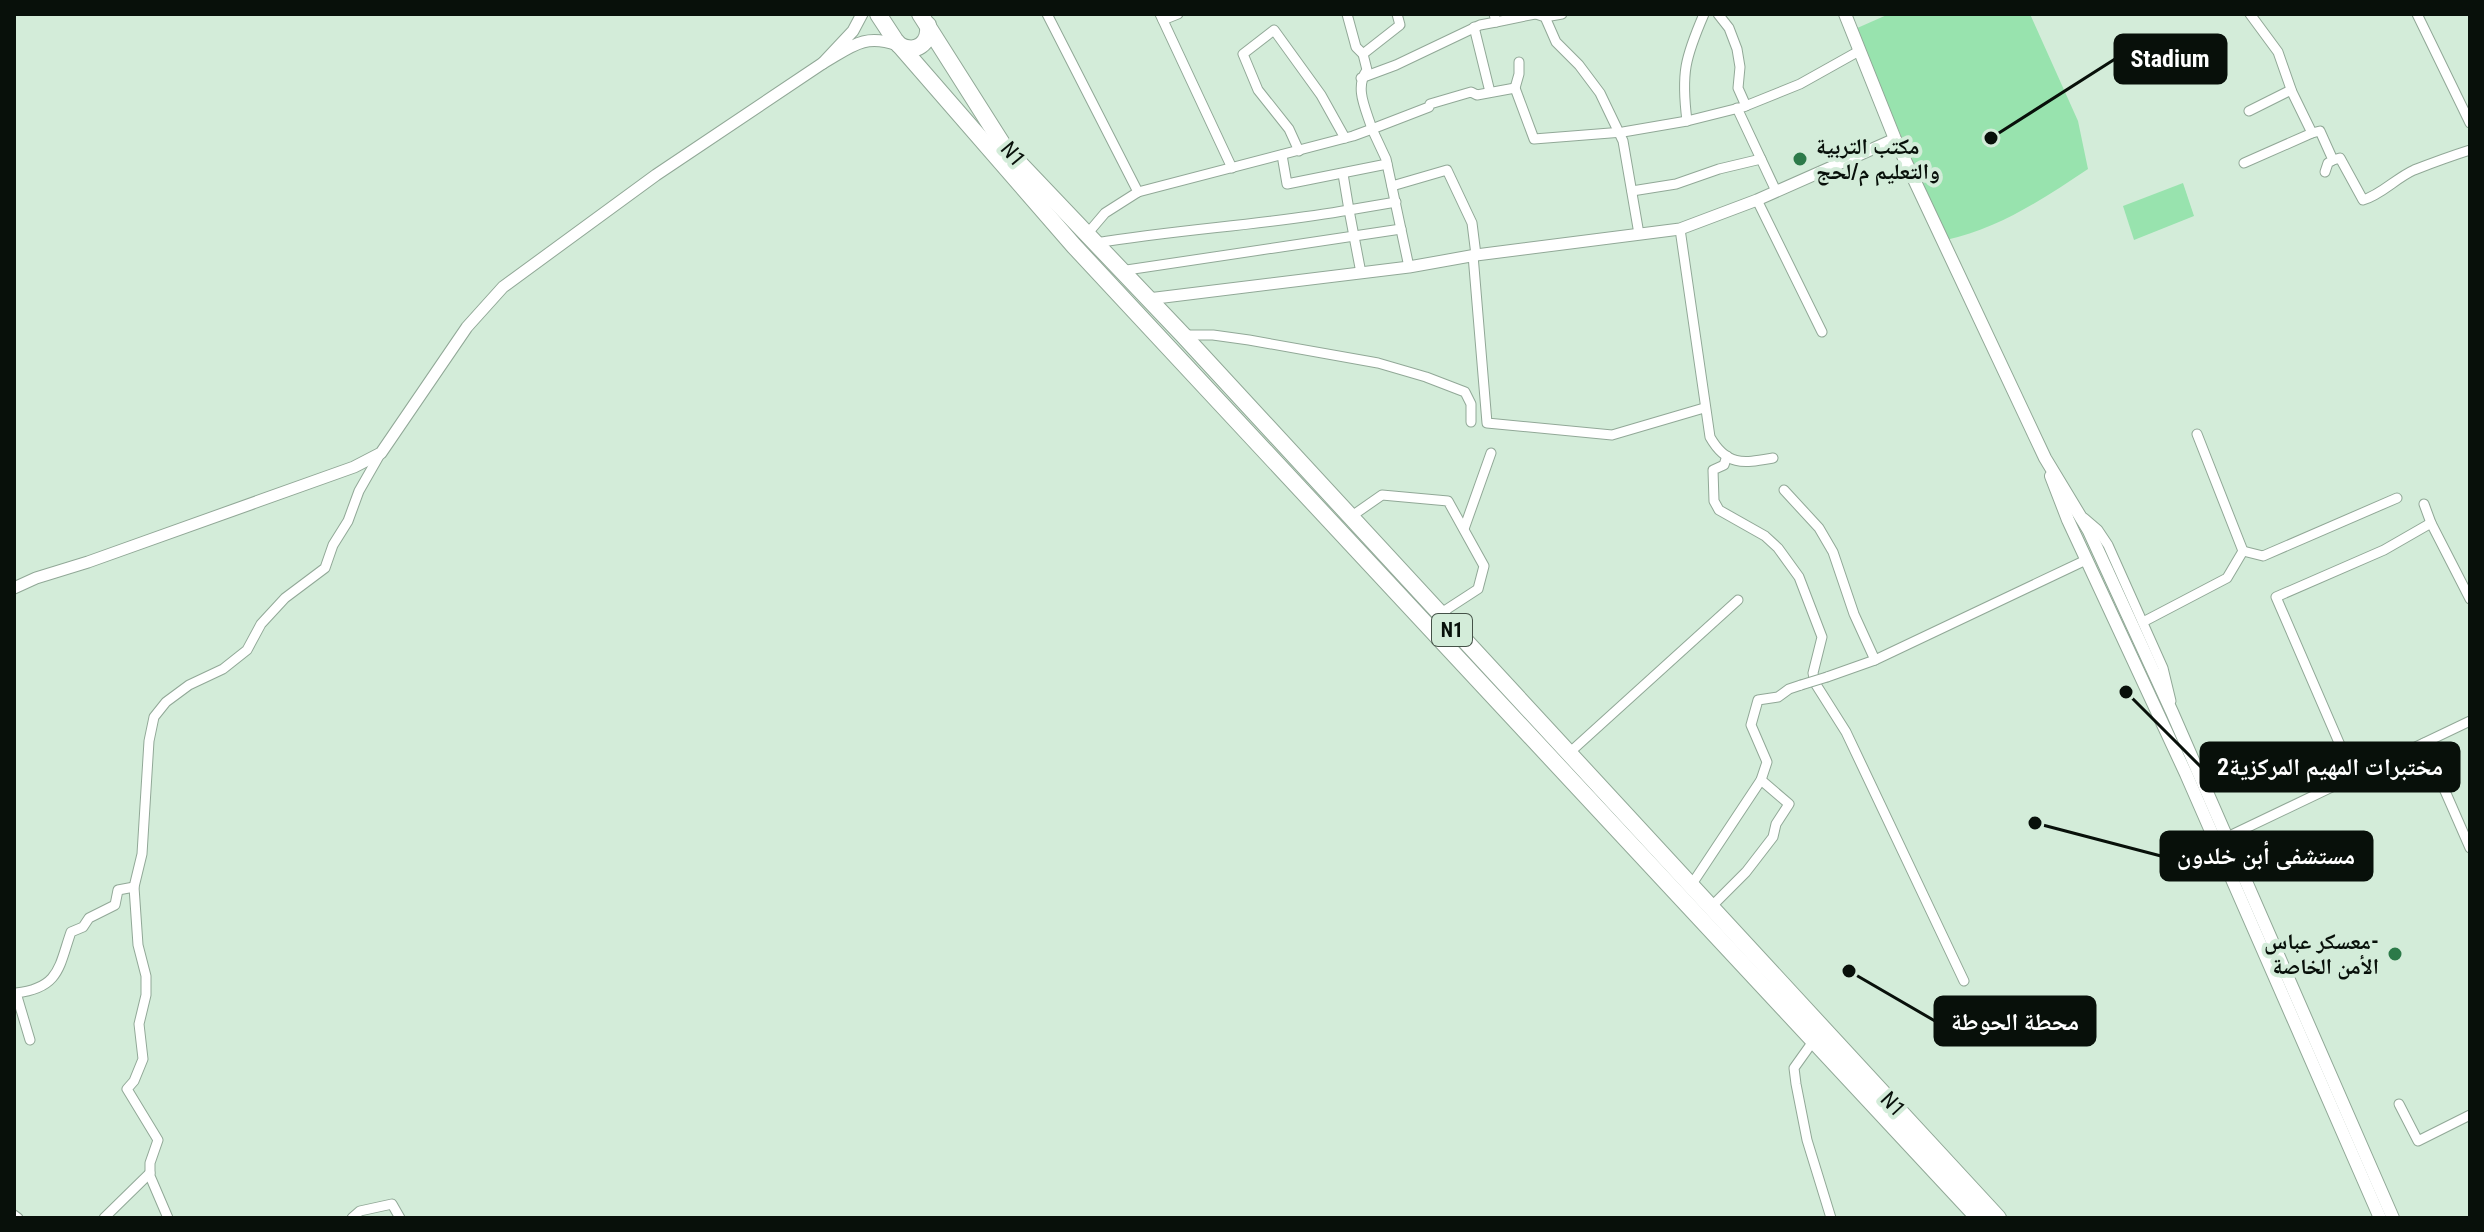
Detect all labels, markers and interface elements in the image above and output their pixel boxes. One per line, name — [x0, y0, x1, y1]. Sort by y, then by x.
callout: Stadium — [2115, 35, 2226, 83]
text: Stadium — [2130, 45, 2210, 73]
place label: مكتب التربية والتعليم م/لحج — [1816, 134, 1940, 187]
street label: N1 — [996, 137, 1030, 171]
marker: مكتب التربية والتعليم م/لحج — [1791, 150, 1809, 168]
road number: N1 — [1432, 614, 1472, 646]
callout: مختبرات المهيم المركزية2 — [2201, 743, 2459, 791]
text: مختبرات المهيم المركزية2 — [2217, 753, 2443, 783]
callout: مستشفى أبن خلدون — [2161, 832, 2372, 880]
text: مستشفى أبن خلدون — [2177, 840, 2355, 870]
place label: معسكر عباس- الأمن الخاصة — [2264, 929, 2379, 980]
marker: معسكر عباس- الأمن الخاصة — [2386, 945, 2404, 963]
callout: محطة الحوطة — [1935, 997, 2095, 1045]
text: محطة الحوطة — [1951, 1008, 2079, 1036]
street label: N1 — [1876, 1087, 1910, 1121]

